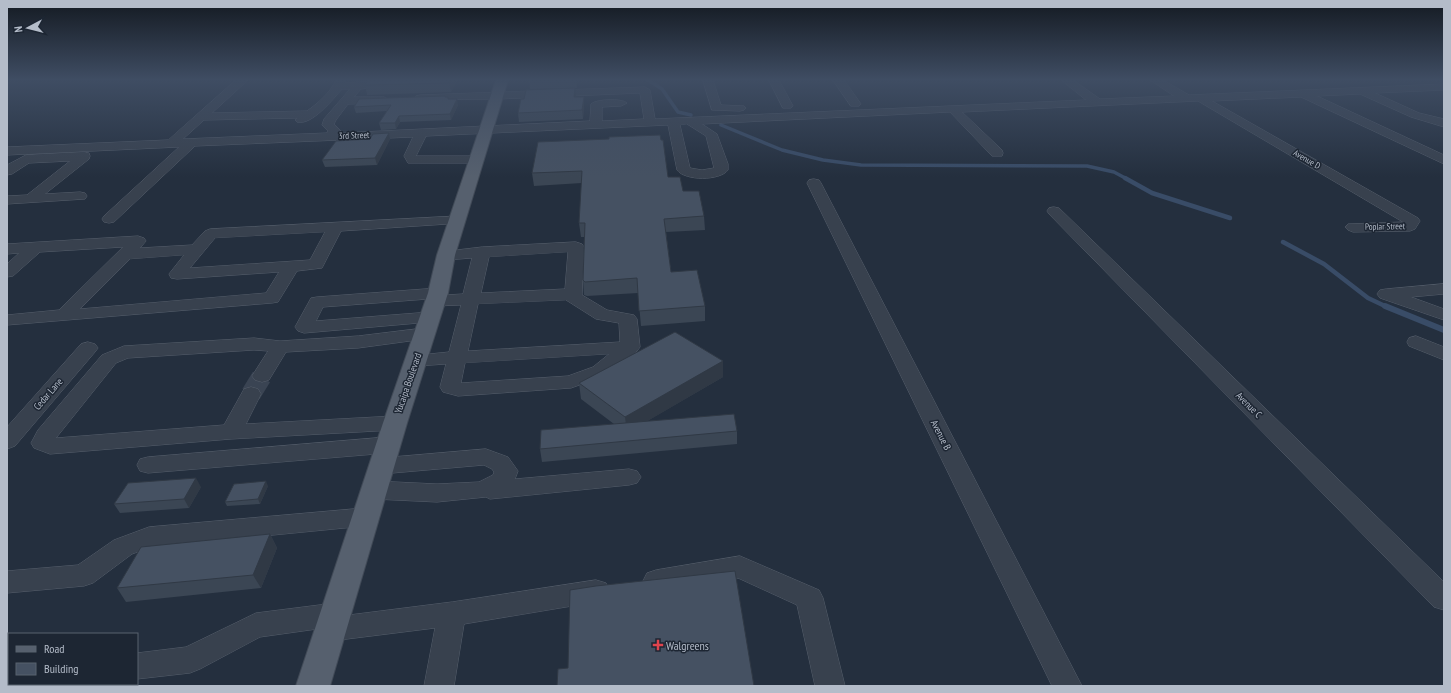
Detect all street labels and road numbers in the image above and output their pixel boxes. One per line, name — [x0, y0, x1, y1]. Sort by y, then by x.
street label: 3rd Street — [338, 129, 370, 141]
street label: Avenue D — [1292, 147, 1323, 171]
street label: Poplar Street — [1365, 220, 1406, 232]
street label: Yucaipa Boulevard — [392, 351, 424, 415]
street label: Cedar Lane — [31, 375, 65, 413]
street label: Avenue C — [1233, 389, 1265, 421]
street label: Avenue B — [928, 418, 954, 453]

